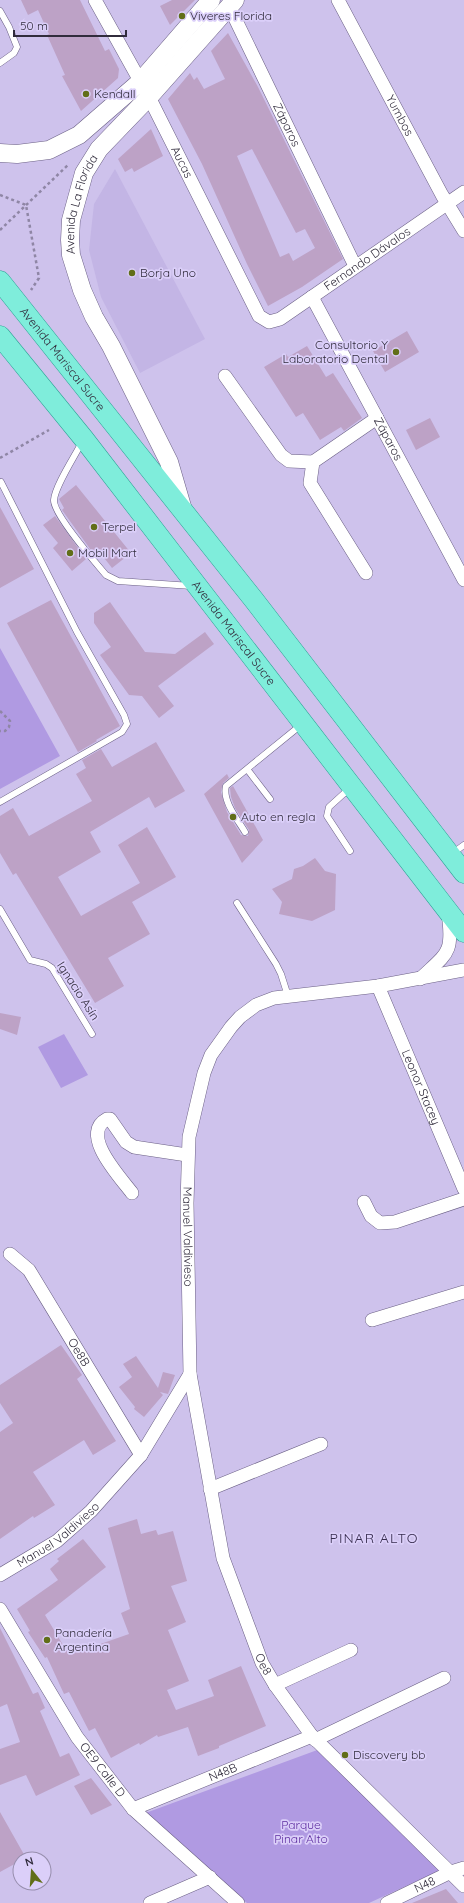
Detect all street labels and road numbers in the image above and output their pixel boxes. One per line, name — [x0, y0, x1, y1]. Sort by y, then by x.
street label: Yumbos — [383, 92, 417, 139]
street label: Záparos — [270, 100, 304, 149]
street label: Aucas — [168, 144, 197, 181]
street label: Avenida La Florida — [62, 152, 101, 255]
street label: Fernando Dávalos — [321, 223, 413, 294]
street label: Avenida Mariscal Sucre — [17, 304, 109, 414]
street label: Záparos — [371, 414, 406, 463]
street label: Avenida Mariscal Sucre — [189, 577, 279, 688]
street label: Ignacio Asín — [54, 959, 103, 1023]
street label: Leonor Stacey — [399, 1047, 444, 1127]
street label: Manuel Valdivieso — [180, 1186, 196, 1287]
street label: Oe8B — [65, 1335, 94, 1369]
street label: Manuel Valdivieso — [14, 1499, 102, 1570]
street label: Oe8 — [252, 1651, 275, 1678]
street label: OE9 Calle D — [77, 1739, 129, 1800]
street label: N48B — [206, 1759, 239, 1784]
street label: N48 — [412, 1873, 438, 1896]

